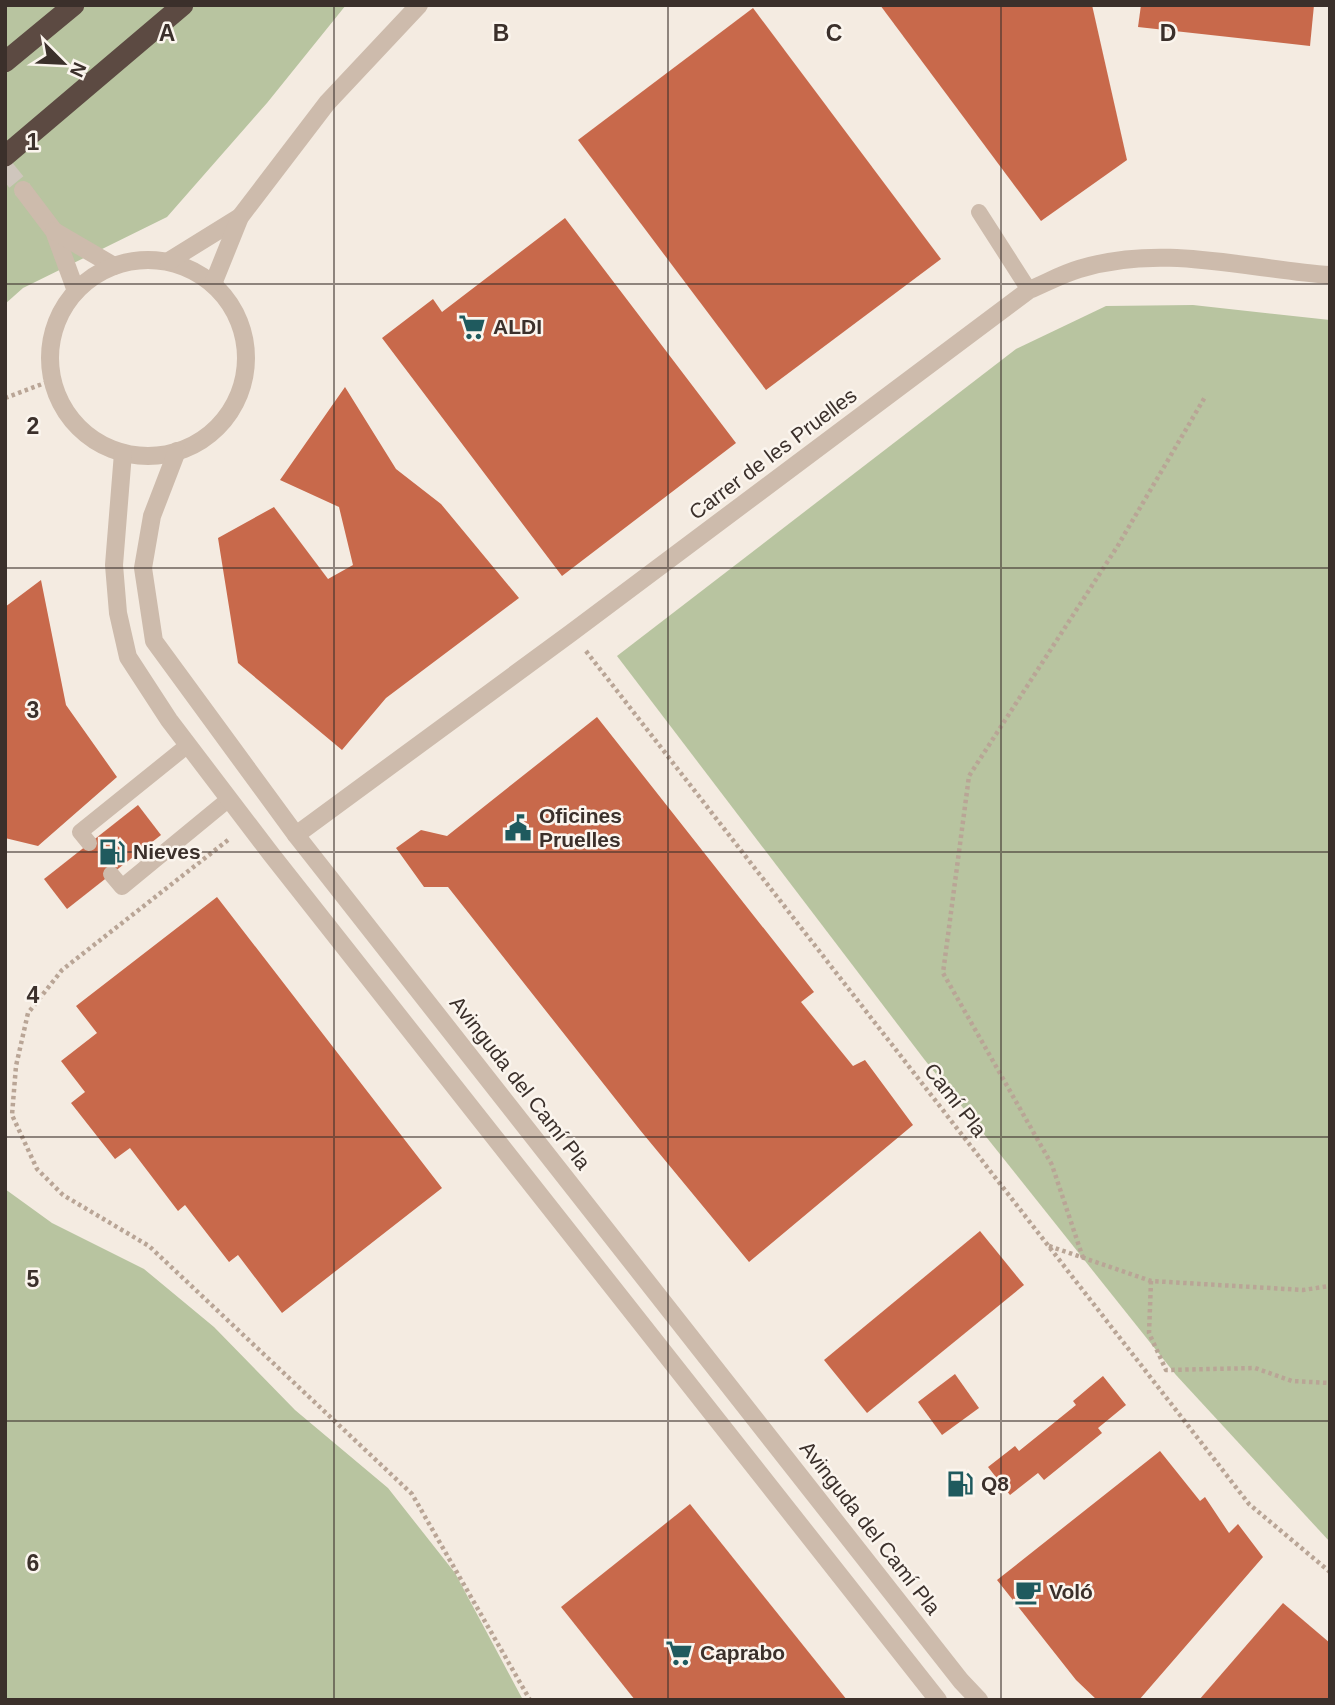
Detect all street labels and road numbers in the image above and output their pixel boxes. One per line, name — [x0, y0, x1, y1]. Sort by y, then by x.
street label: Carrer de les Pruelles — [685, 383, 861, 524]
street label: Avinguda del Camí Pla — [446, 992, 595, 1174]
street label: Camí Pla — [920, 1059, 991, 1141]
street label: Avinguda del Camí Pla — [796, 1437, 945, 1619]

